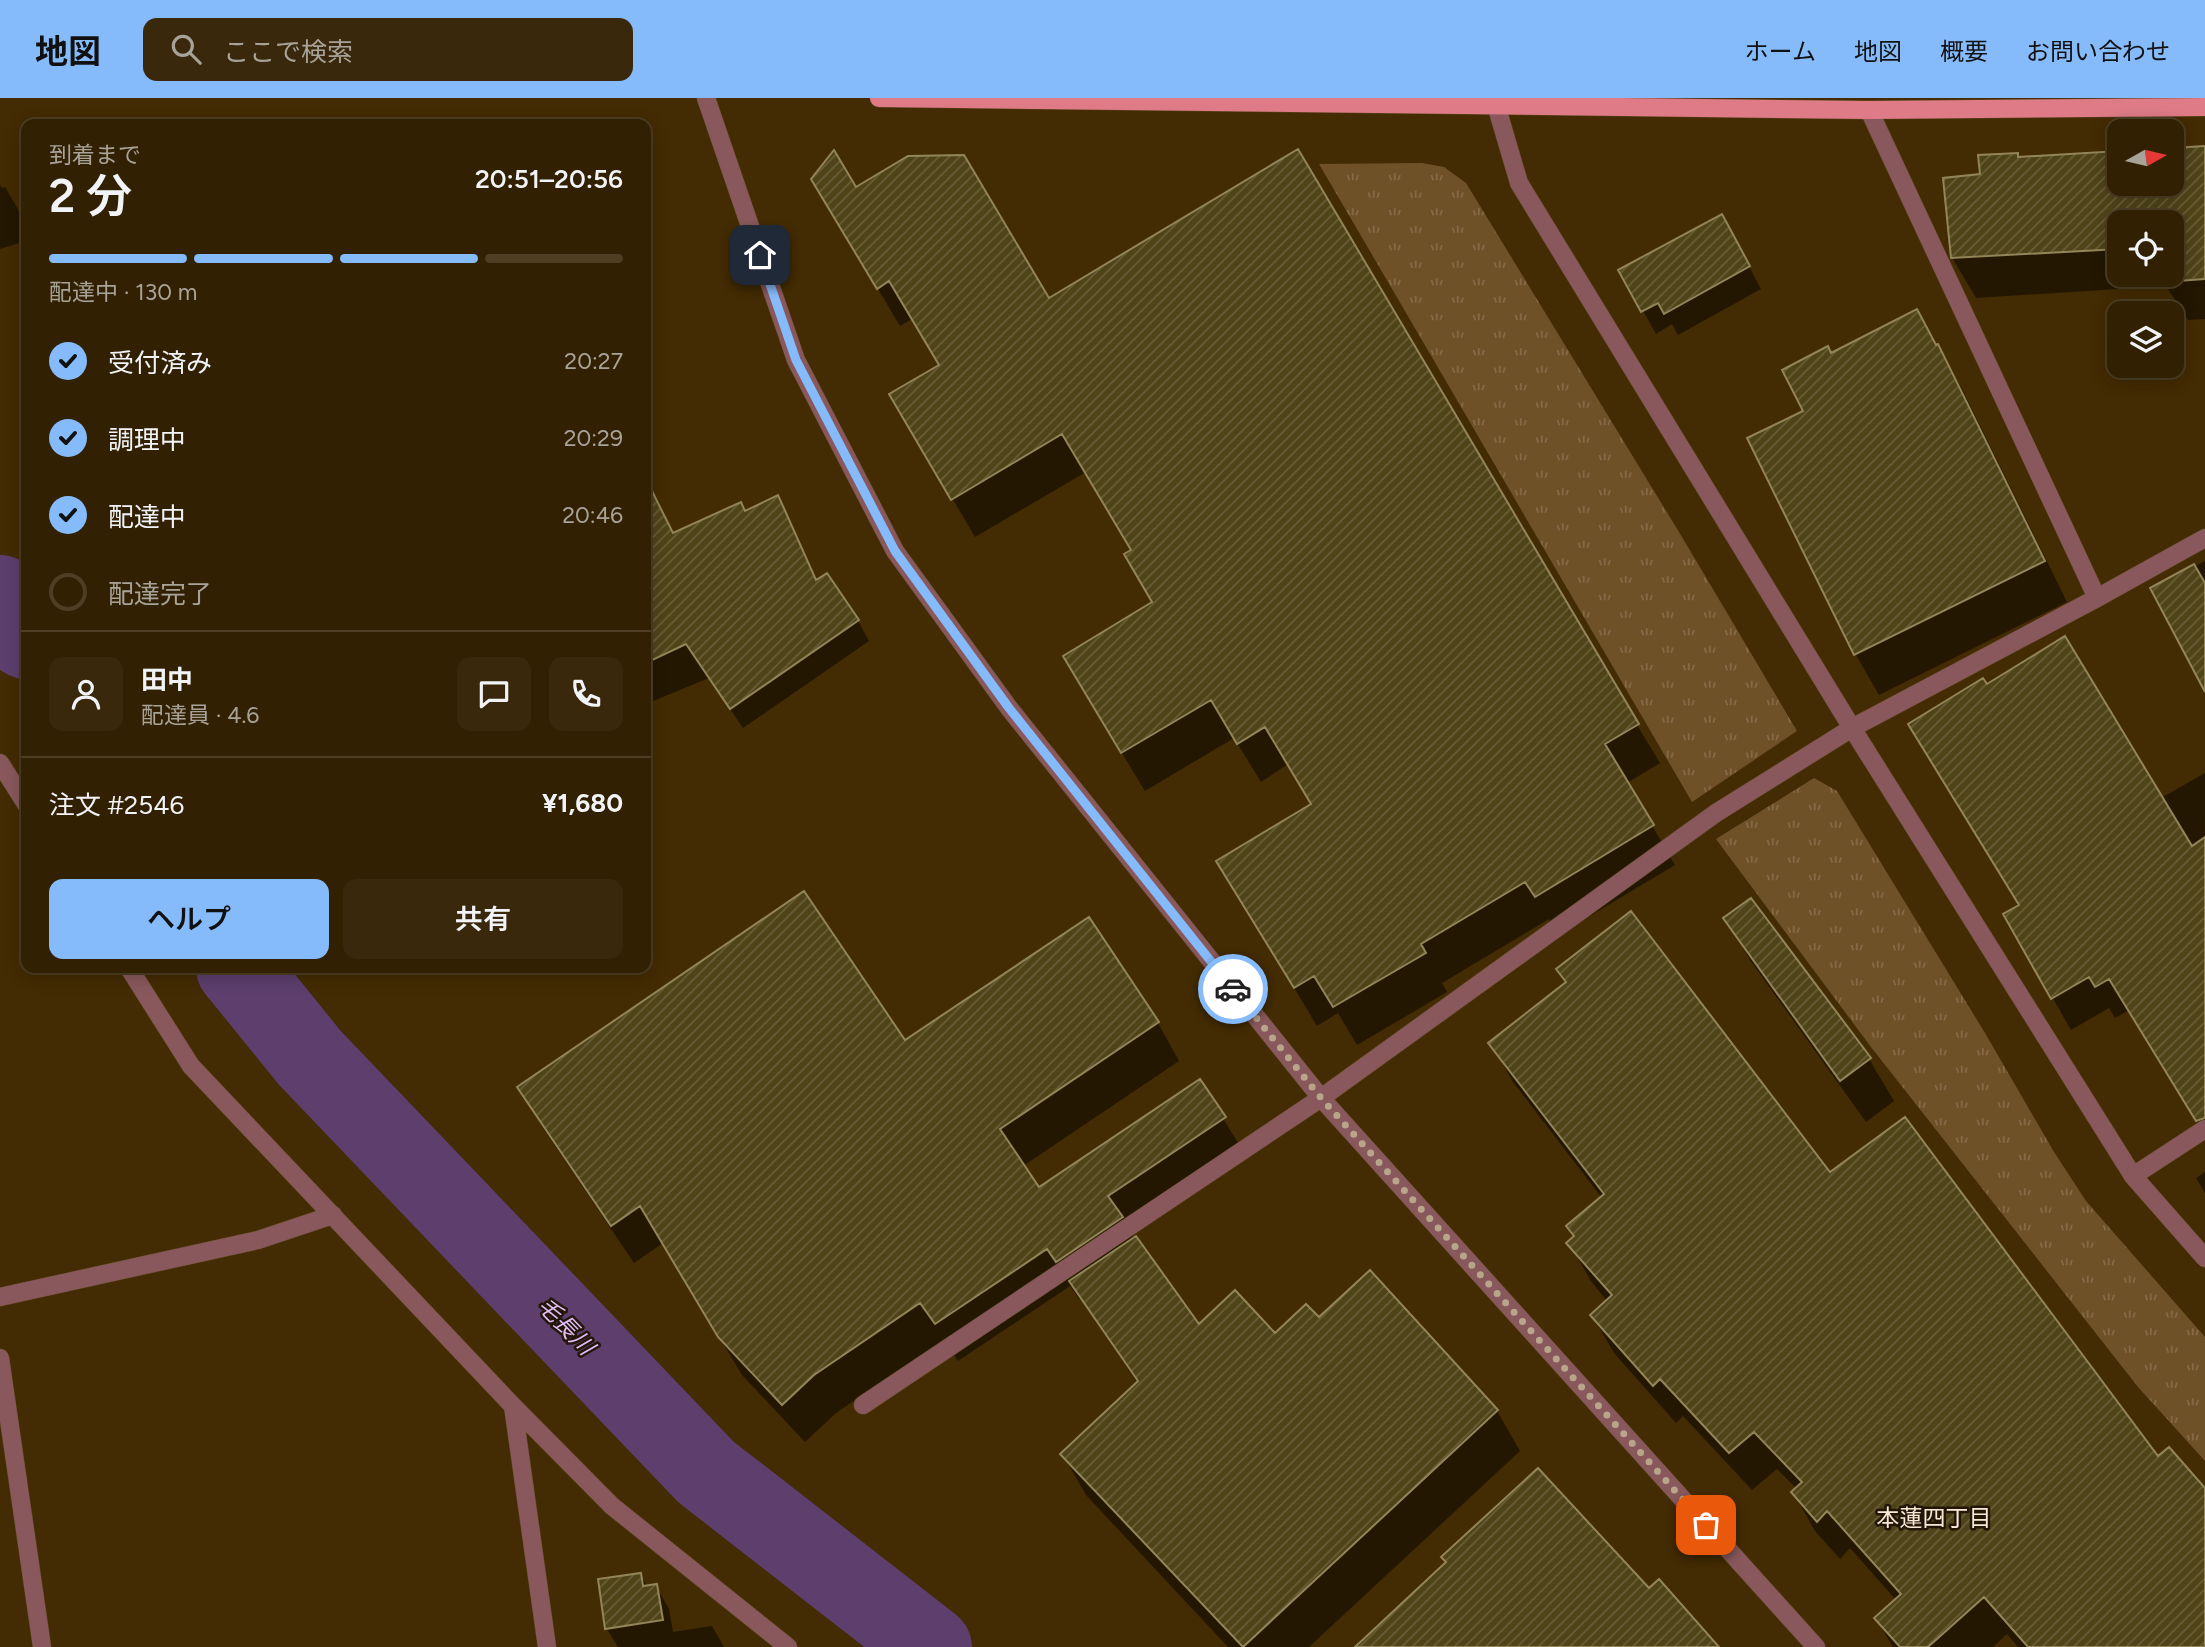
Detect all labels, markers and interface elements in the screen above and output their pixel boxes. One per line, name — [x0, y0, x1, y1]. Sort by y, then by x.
search box — [143, 18, 633, 81]
icon: search — [167, 30, 205, 68]
text: 地図 — [35, 32, 101, 71]
text: ここで検索 — [223, 36, 353, 68]
text: ホーム — [1745, 37, 1816, 66]
text: 地図 — [1854, 37, 1902, 66]
text: 概要 — [1940, 37, 1988, 66]
text: お問い合わせ — [2026, 37, 2170, 66]
north arrow — [2107, 119, 2184, 196]
map controls — [2107, 119, 2184, 378]
text: 到着まで — [49, 141, 141, 169]
text: 20:51–20:56 — [475, 163, 623, 195]
text: 2 分 — [49, 168, 132, 224]
button: locate — [2107, 210, 2184, 287]
pin — [730, 225, 790, 285]
icon: home — [741, 236, 779, 274]
text: 配達中 · 130 m — [49, 278, 197, 306]
button: layers — [2107, 301, 2184, 378]
icon: check — [49, 342, 87, 380]
text: 受付済み — [108, 347, 212, 379]
text: 20:27 — [564, 347, 623, 375]
icon: check — [49, 419, 87, 457]
text: 調理中 — [108, 424, 186, 456]
text: 20:29 — [564, 424, 623, 452]
icon: check — [49, 496, 87, 534]
text: 配達中 — [108, 501, 186, 533]
text: 20:46 — [562, 501, 623, 529]
text: 配達完了 — [108, 578, 212, 610]
button: person — [49, 657, 123, 731]
button: chat — [457, 657, 531, 731]
button: phone — [549, 657, 623, 731]
text: 田中 — [141, 664, 193, 696]
text: 配達員 · 4.6 — [141, 701, 259, 729]
text: ¥1,680 — [542, 787, 623, 819]
text: 注文 #2546 — [49, 789, 184, 821]
button: ヘルプ — [49, 879, 329, 959]
button: 共有 — [343, 879, 623, 959]
courier — [1198, 954, 1268, 1024]
icon: car — [1214, 970, 1252, 1008]
water label: 毛長川 — [532, 1291, 602, 1363]
pin — [1676, 1495, 1736, 1555]
district label: 本蓮四丁目 — [1877, 1504, 1992, 1532]
icon: bag — [1687, 1506, 1725, 1544]

